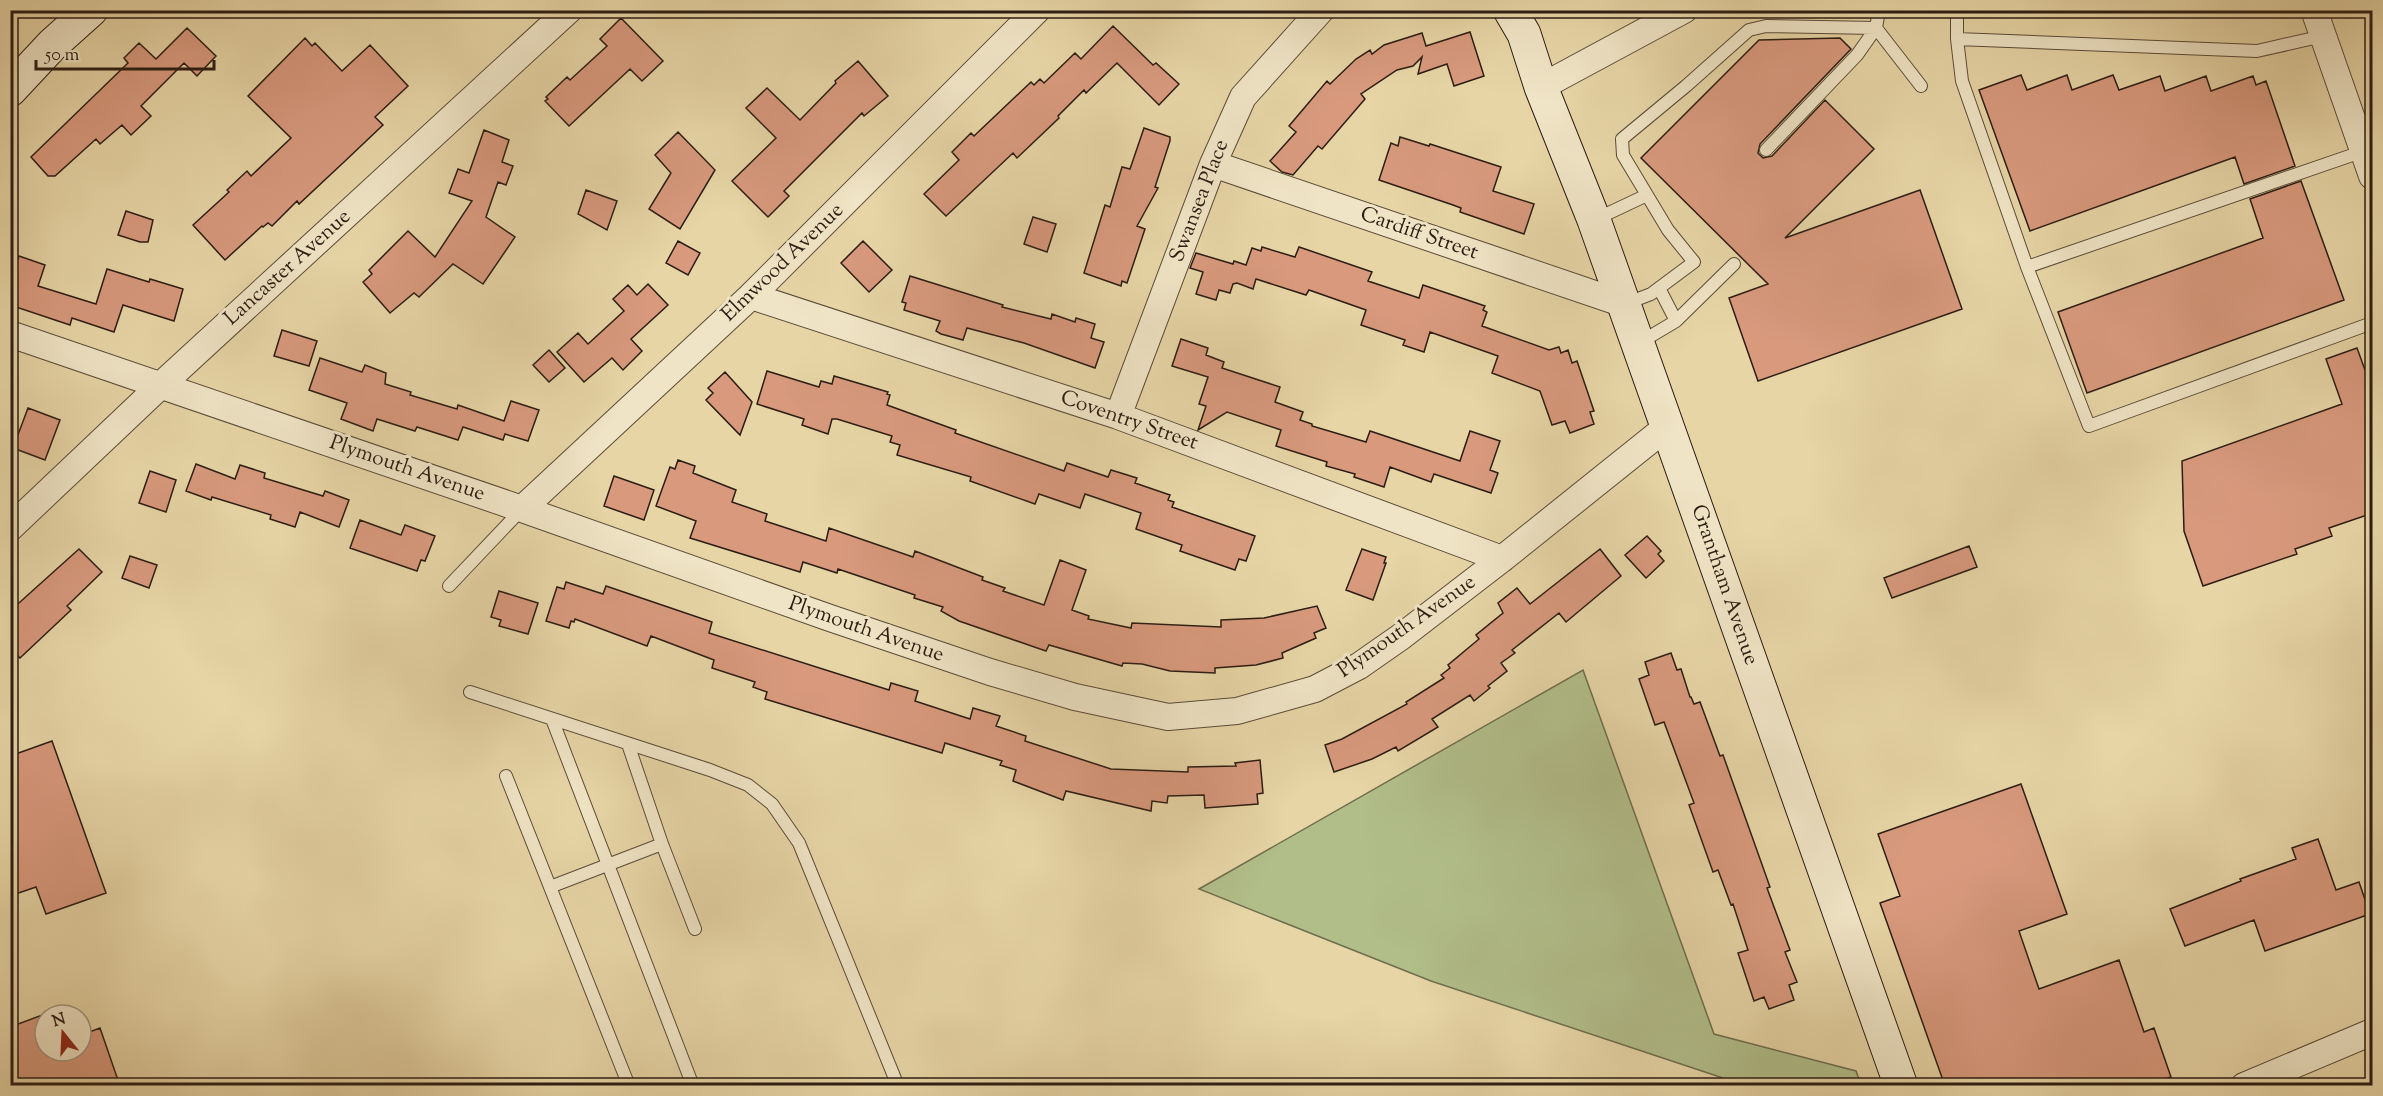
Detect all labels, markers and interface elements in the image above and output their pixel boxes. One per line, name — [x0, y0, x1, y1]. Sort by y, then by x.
scale bar — [36, 33, 214, 71]
text: 50 m — [44, 43, 80, 69]
street label: Swansea Place — [1163, 135, 1237, 267]
street label: Elmwood Avenue — [715, 197, 851, 329]
street label: Cardiff Street — [1356, 200, 1482, 268]
street label: Lancaster Avenue — [218, 203, 358, 333]
street label: Coventry Street — [1056, 383, 1202, 459]
street label: Plymouth Avenue — [325, 428, 489, 510]
street label: Grantham Avenue — [1682, 501, 1766, 669]
street label: Plymouth Avenue — [1332, 568, 1482, 686]
street label: Plymouth Avenue — [784, 589, 948, 671]
north arrow — [33, 1003, 93, 1063]
text: N — [50, 1008, 69, 1034]

